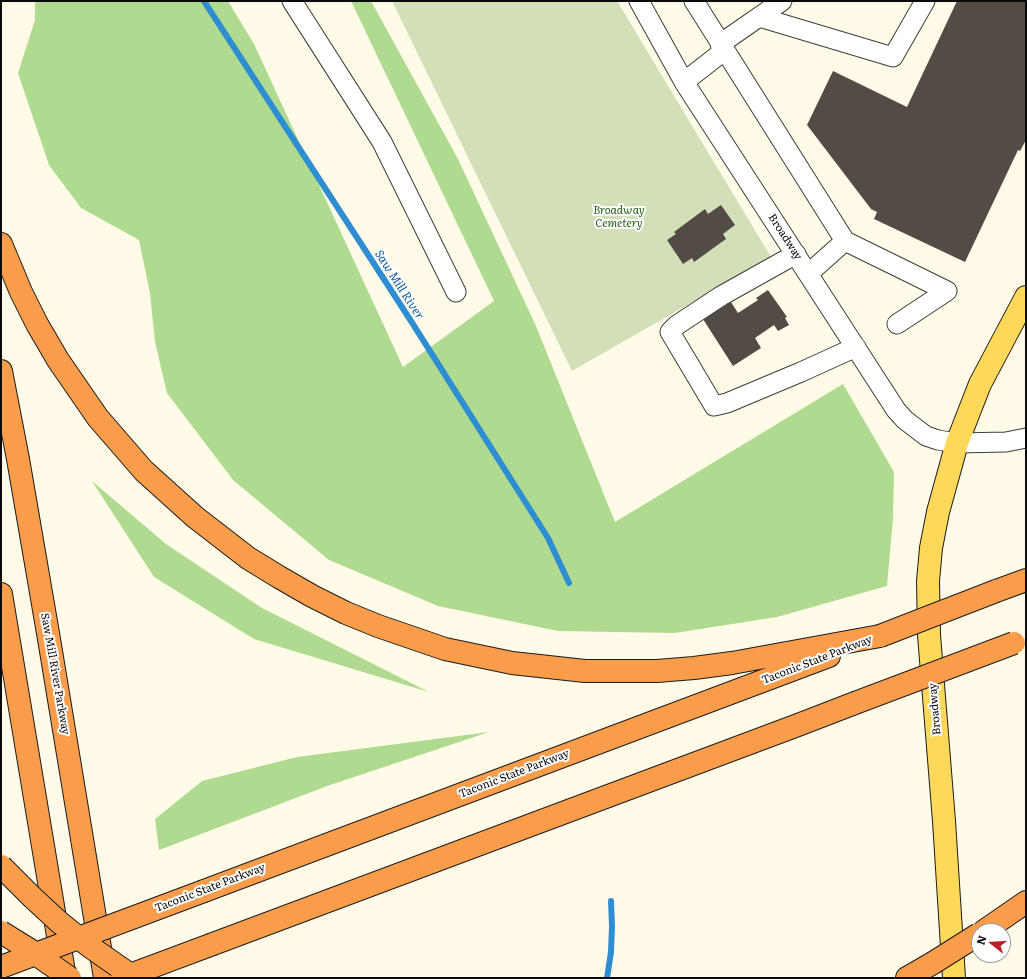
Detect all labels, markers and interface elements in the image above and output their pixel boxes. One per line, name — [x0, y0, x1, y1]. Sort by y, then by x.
park label: Broadway Cemetery — [593, 204, 645, 230]
street label: Broadway — [765, 211, 805, 263]
water label: Saw Mill River — [371, 248, 427, 322]
street label: Saw Mill River Parkway — [38, 612, 72, 736]
street label: Taconic State Parkway — [760, 633, 874, 687]
street label: Broadway — [926, 682, 944, 736]
street label: Taconic State Parkway — [457, 747, 571, 801]
street label: Taconic State Parkway — [153, 861, 267, 915]
north arrow — [971, 923, 1011, 963]
text: N — [971, 933, 989, 947]

